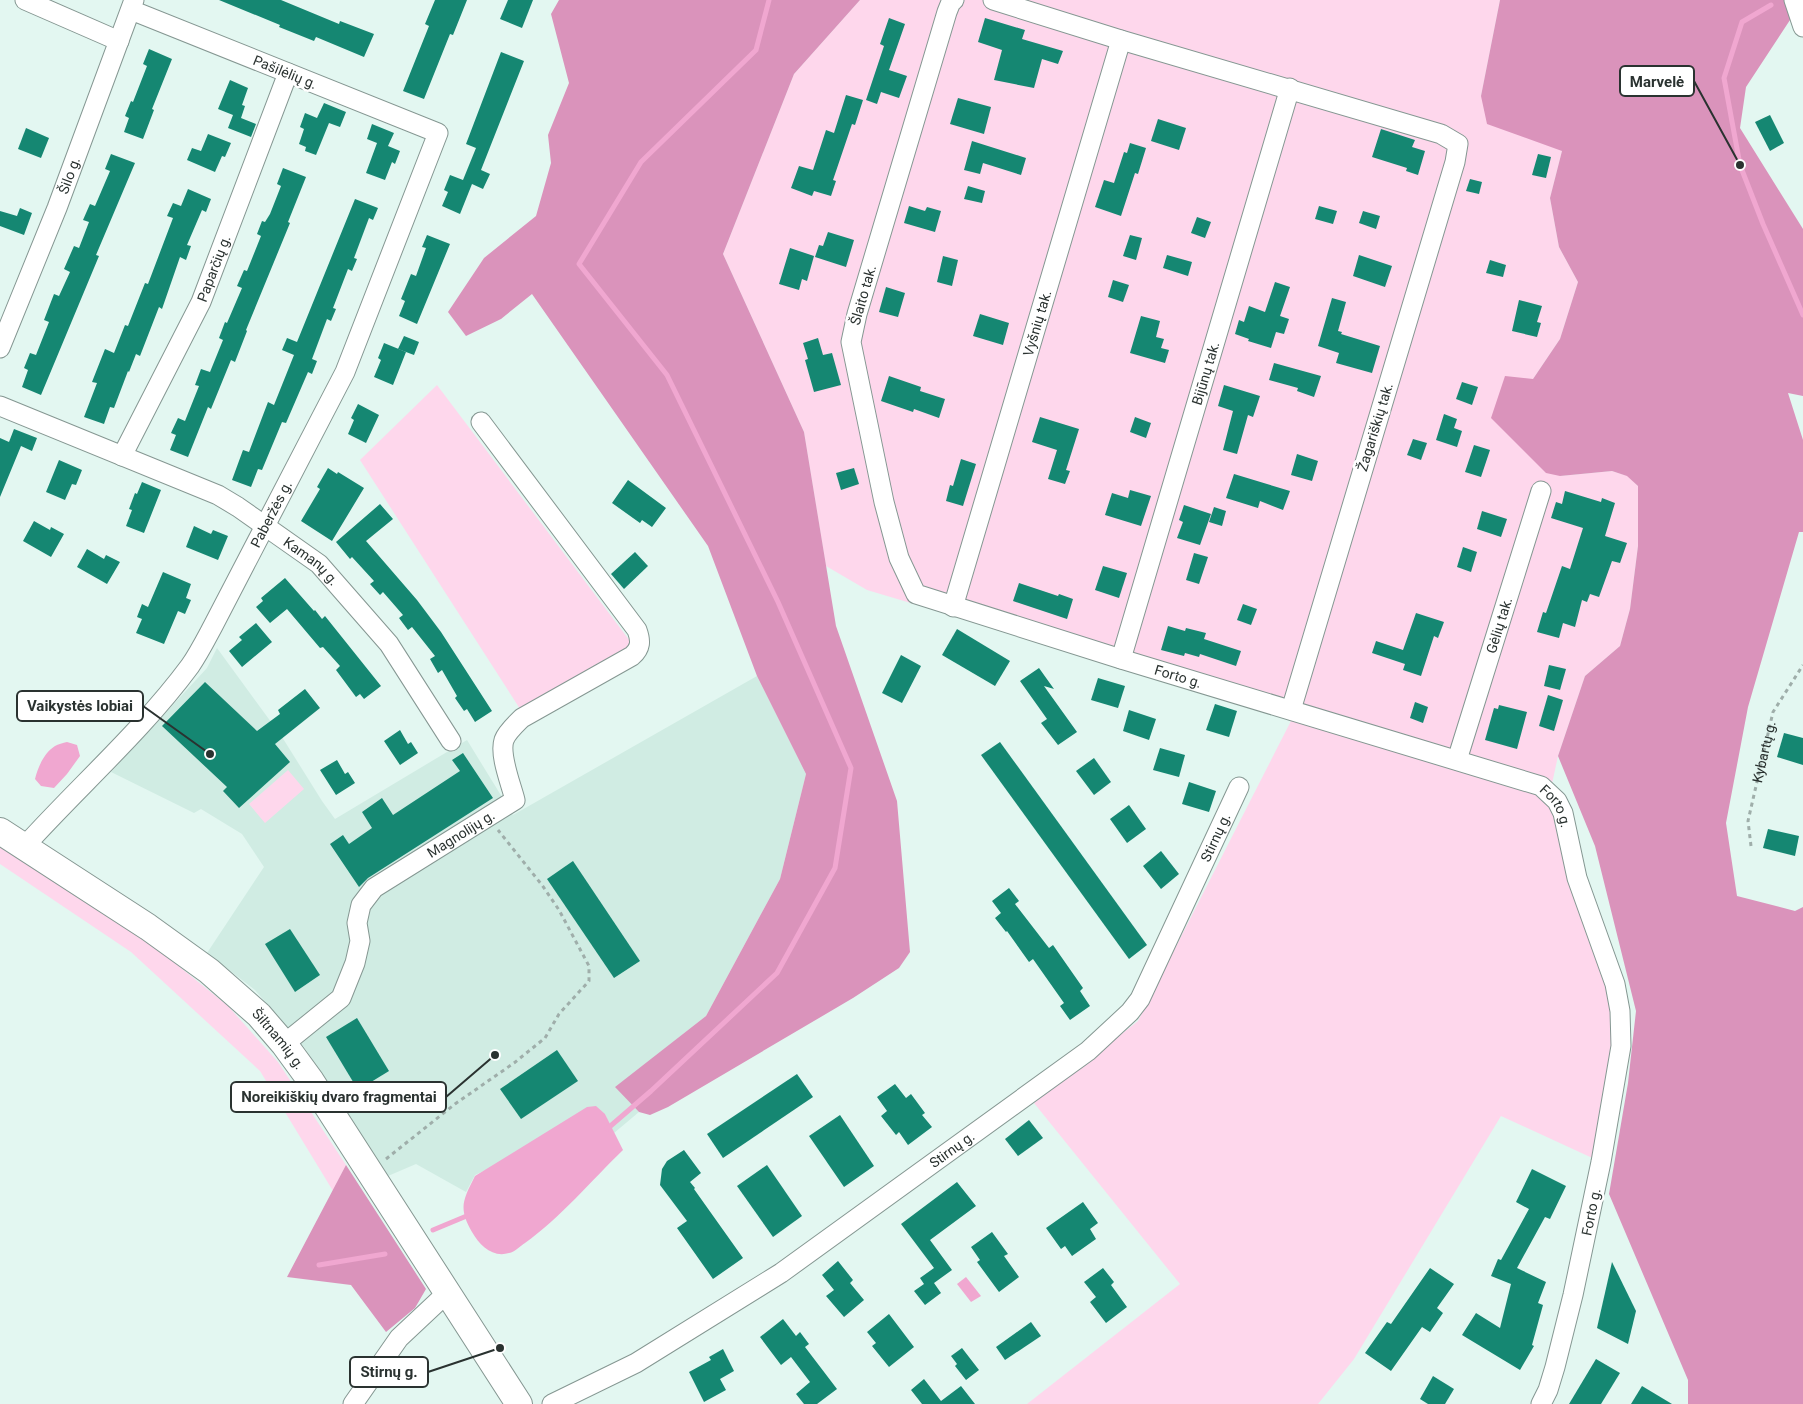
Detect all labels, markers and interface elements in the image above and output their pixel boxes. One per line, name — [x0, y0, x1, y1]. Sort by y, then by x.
street label: Pašilėlių g. — [251, 52, 319, 92]
callout: Marvelė — [1620, 66, 1694, 96]
text: Marvelė — [1630, 73, 1684, 91]
street label: Šilo g. — [54, 155, 83, 196]
street label: Paparčių g. — [194, 233, 234, 304]
street label: Šlaito tak. — [846, 263, 879, 327]
street label: Vyšnių tak. — [1020, 288, 1054, 358]
street label: Bijūnų tak. — [1189, 340, 1222, 407]
street label: Žagariškių tak. — [1353, 381, 1396, 473]
street label: Paberžės g. — [247, 478, 295, 550]
street label: Kamanų g. — [281, 534, 342, 589]
street label: Gėlių tak. — [1483, 595, 1515, 655]
street label: Forto g. — [1153, 662, 1203, 691]
callout: Vaikystės lobiai — [17, 691, 143, 721]
text: Vaikystės lobiai — [27, 697, 133, 715]
street label: Kybartų g. — [1749, 719, 1779, 785]
street label: Forto g. — [1537, 781, 1574, 829]
street label: Magnolijų g. — [424, 807, 498, 861]
street label: Stirnų g. — [1197, 811, 1234, 864]
street label: Šiltnamių g. — [249, 1004, 308, 1072]
callout: Noreikiškių dvaro fragmentai — [231, 1082, 446, 1112]
text: Noreikiškių dvaro fragmentai — [241, 1088, 437, 1106]
street label: Stirnų g. — [926, 1128, 977, 1171]
street label: Forto g. — [1578, 1187, 1604, 1237]
callout: Stirnų g. — [350, 1357, 428, 1387]
text: Stirnų g. — [360, 1363, 418, 1381]

